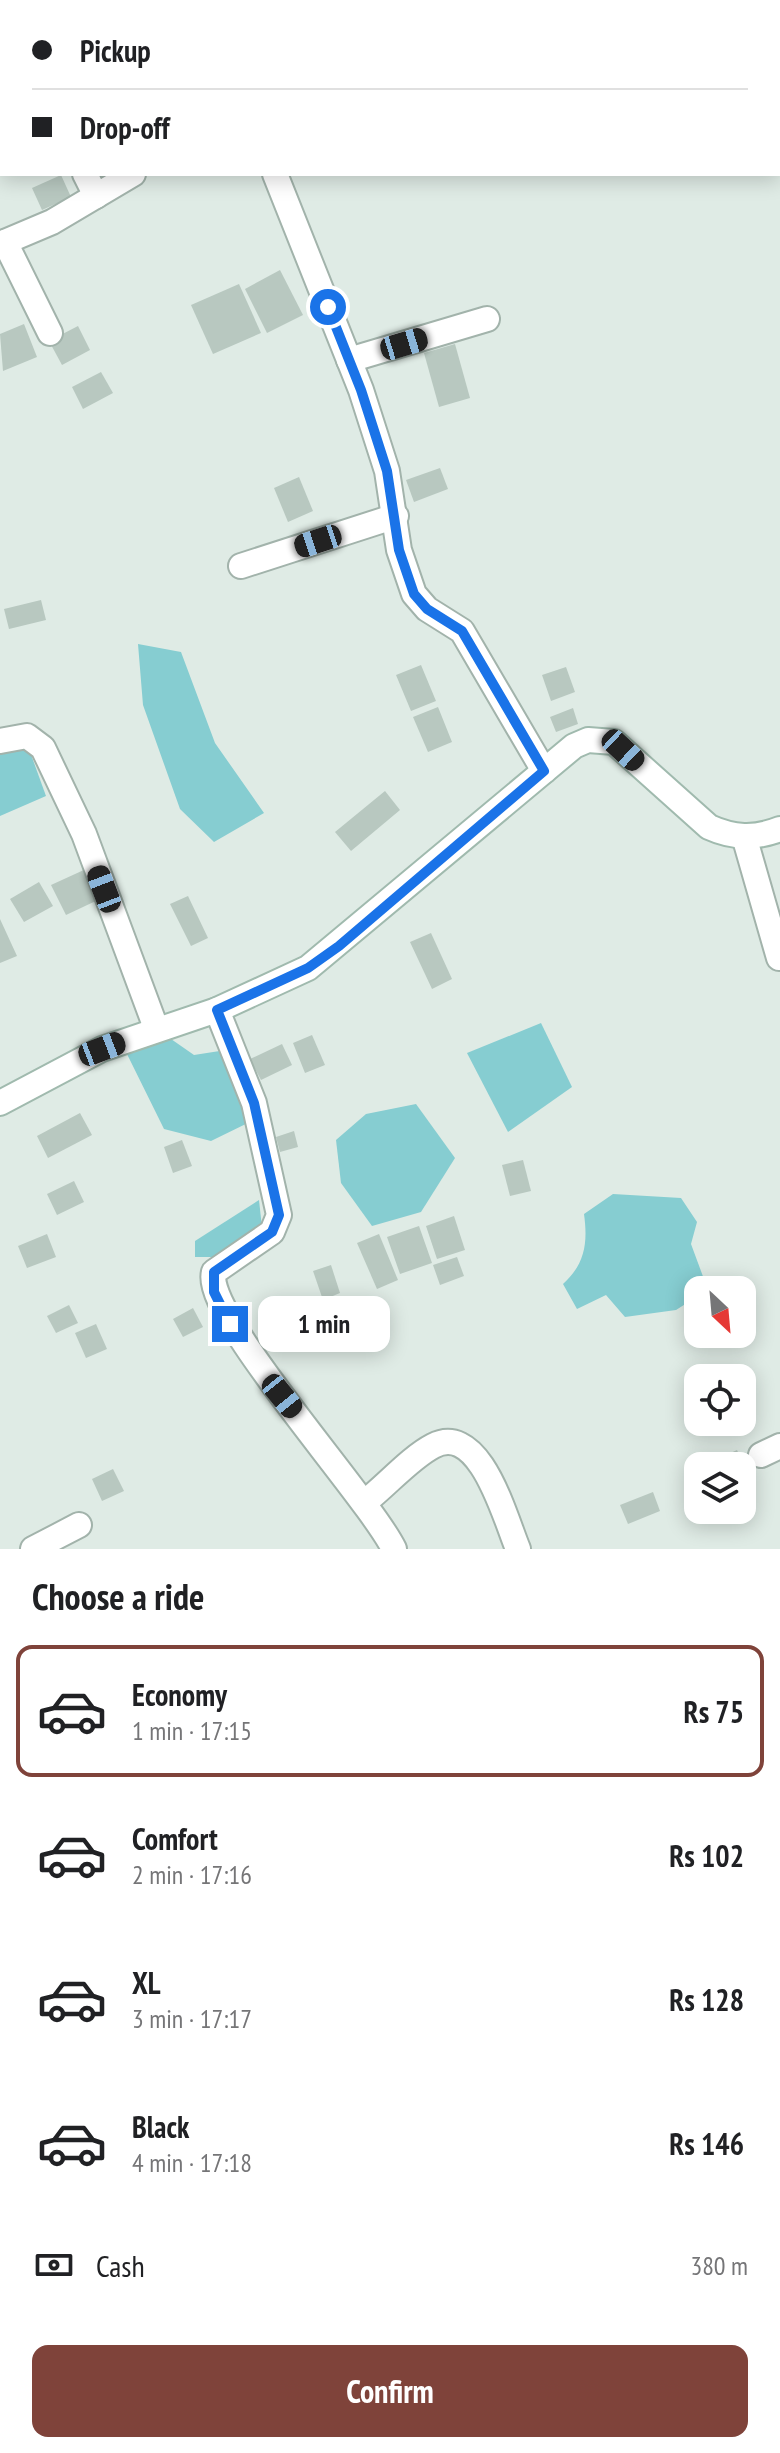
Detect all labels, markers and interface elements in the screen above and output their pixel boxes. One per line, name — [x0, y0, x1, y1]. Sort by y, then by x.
text: Pickup — [80, 31, 151, 70]
text: Drop-off — [80, 108, 170, 147]
route start — [310, 289, 346, 325]
car — [378, 326, 430, 362]
car — [291, 522, 345, 560]
car — [597, 725, 649, 775]
car — [84, 862, 124, 916]
car — [75, 1029, 129, 1069]
north arrow — [684, 1276, 756, 1348]
map controls — [684, 1276, 756, 1524]
callout: 1 min — [258, 1296, 390, 1352]
route end — [212, 1306, 248, 1342]
text: 1 min — [298, 1307, 350, 1340]
button: locate — [684, 1364, 756, 1436]
car — [258, 1370, 306, 1422]
button: layers — [684, 1452, 756, 1524]
text: Choose a ride — [32, 1573, 204, 1620]
icon: car — [36, 1675, 108, 1747]
text: Economy — [132, 1675, 227, 1714]
text: Rs 75 — [684, 1692, 744, 1731]
text: 1 min · 17:15 — [132, 1714, 252, 1747]
icon: car — [36, 1819, 108, 1891]
text: Comfort — [132, 1819, 218, 1858]
text: Rs 102 — [669, 1836, 744, 1875]
text: 2 min · 17:16 — [132, 1858, 252, 1891]
icon: car — [36, 1963, 108, 2035]
text: XL — [132, 1963, 161, 2002]
text: Rs 128 — [669, 1980, 744, 2019]
text: 3 min · 17:17 — [132, 2002, 252, 2035]
icon: car — [36, 2107, 108, 2179]
text: Black — [132, 2107, 189, 2146]
text: Rs 146 — [669, 2124, 744, 2163]
text: 4 min · 17:18 — [132, 2146, 252, 2179]
icon: cash — [32, 2243, 76, 2287]
text: Cash — [96, 2246, 145, 2285]
text: 380 m — [690, 2249, 748, 2282]
button: Confirm — [32, 2345, 748, 2437]

